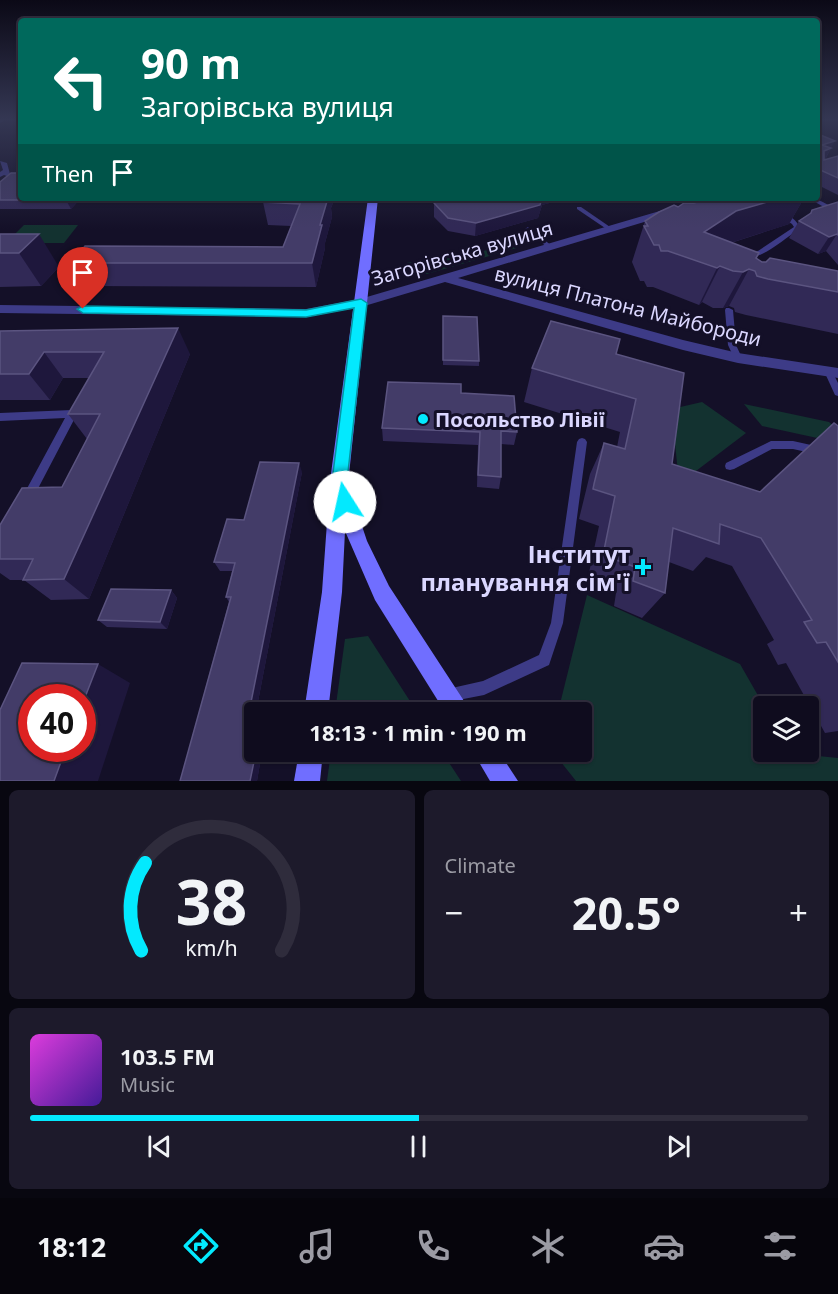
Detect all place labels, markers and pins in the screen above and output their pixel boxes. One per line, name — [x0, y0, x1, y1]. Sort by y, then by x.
pin — [57, 247, 108, 309]
place label: Посольство Лівії — [435, 406, 605, 433]
marker: Посольство Лівії — [416, 412, 430, 426]
place label: Інститут планування сім'ї — [421, 537, 630, 598]
marker: Інститут планування сім'ї — [634, 558, 652, 576]

